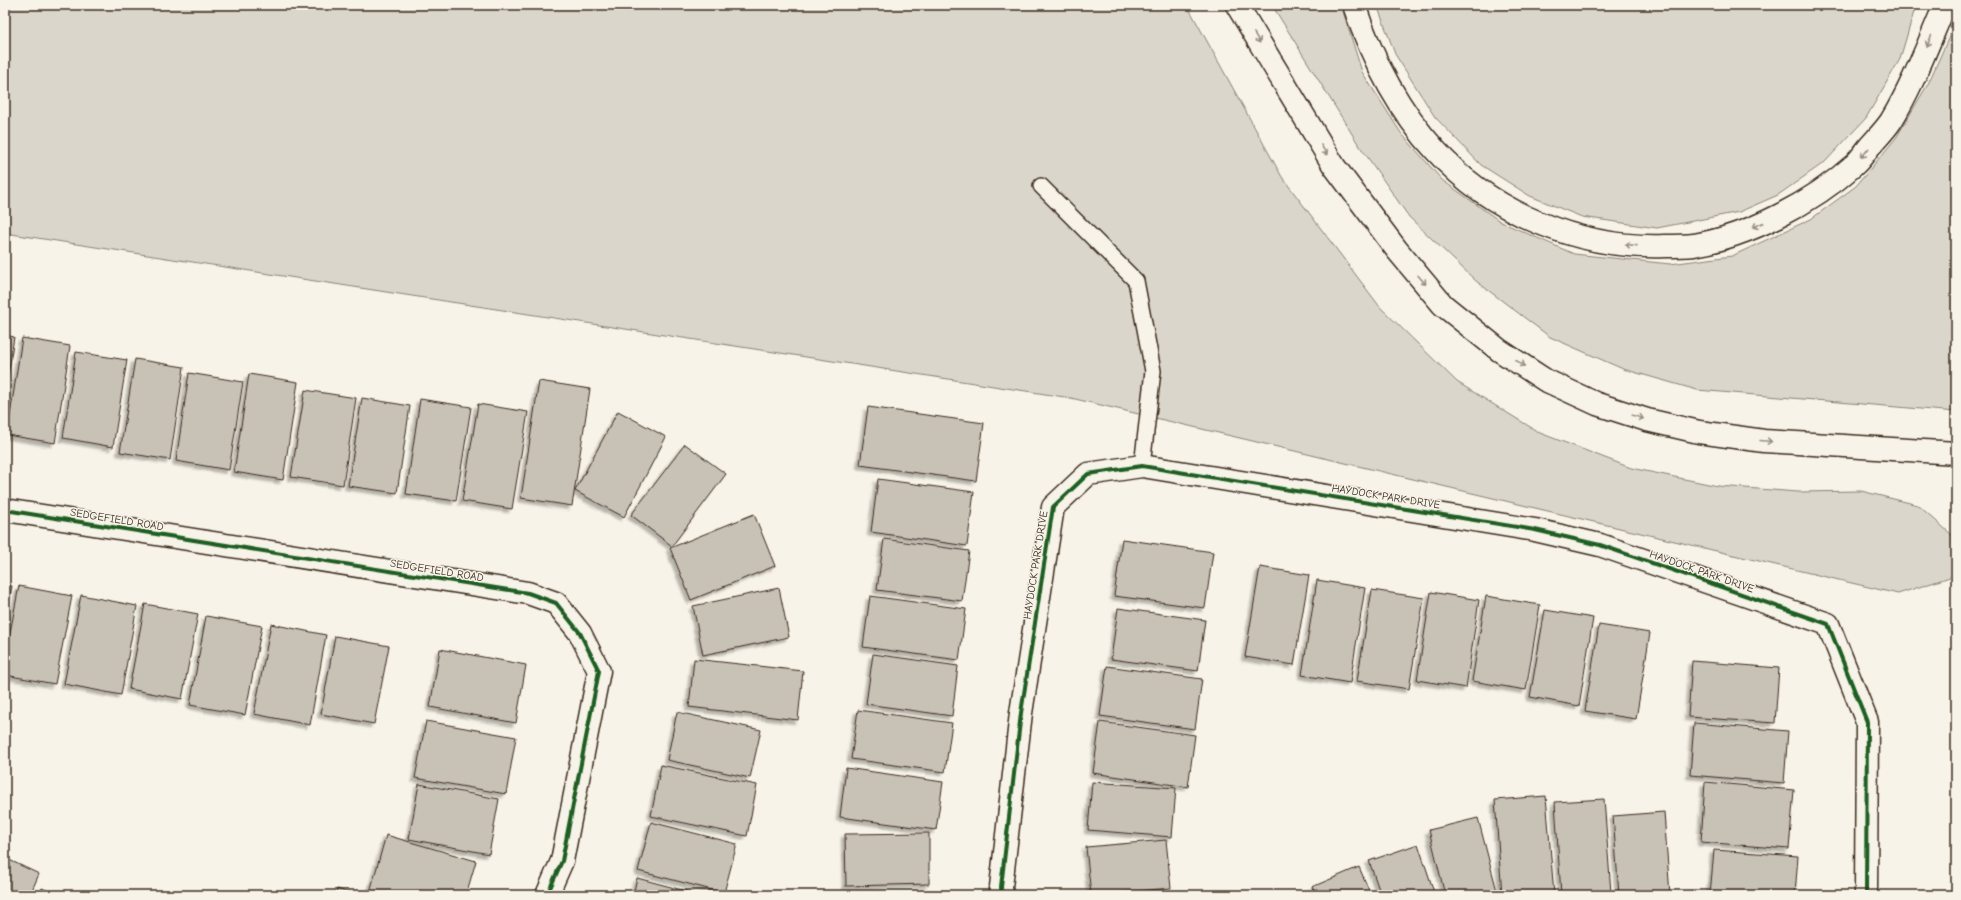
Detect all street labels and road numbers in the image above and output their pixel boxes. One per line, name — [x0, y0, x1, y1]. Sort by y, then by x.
street label: HAYDOCK PARK DRIVE — [1331, 481, 1441, 512]
street label: SEDGEFIELD ROAD — [69, 506, 165, 533]
street label: HAYDOCK PARK DRIVE — [1020, 510, 1051, 620]
street label: HAYDOCK PARK DRIVE — [1648, 547, 1756, 596]
street label: SEDGEFIELD ROAD — [389, 557, 485, 584]

